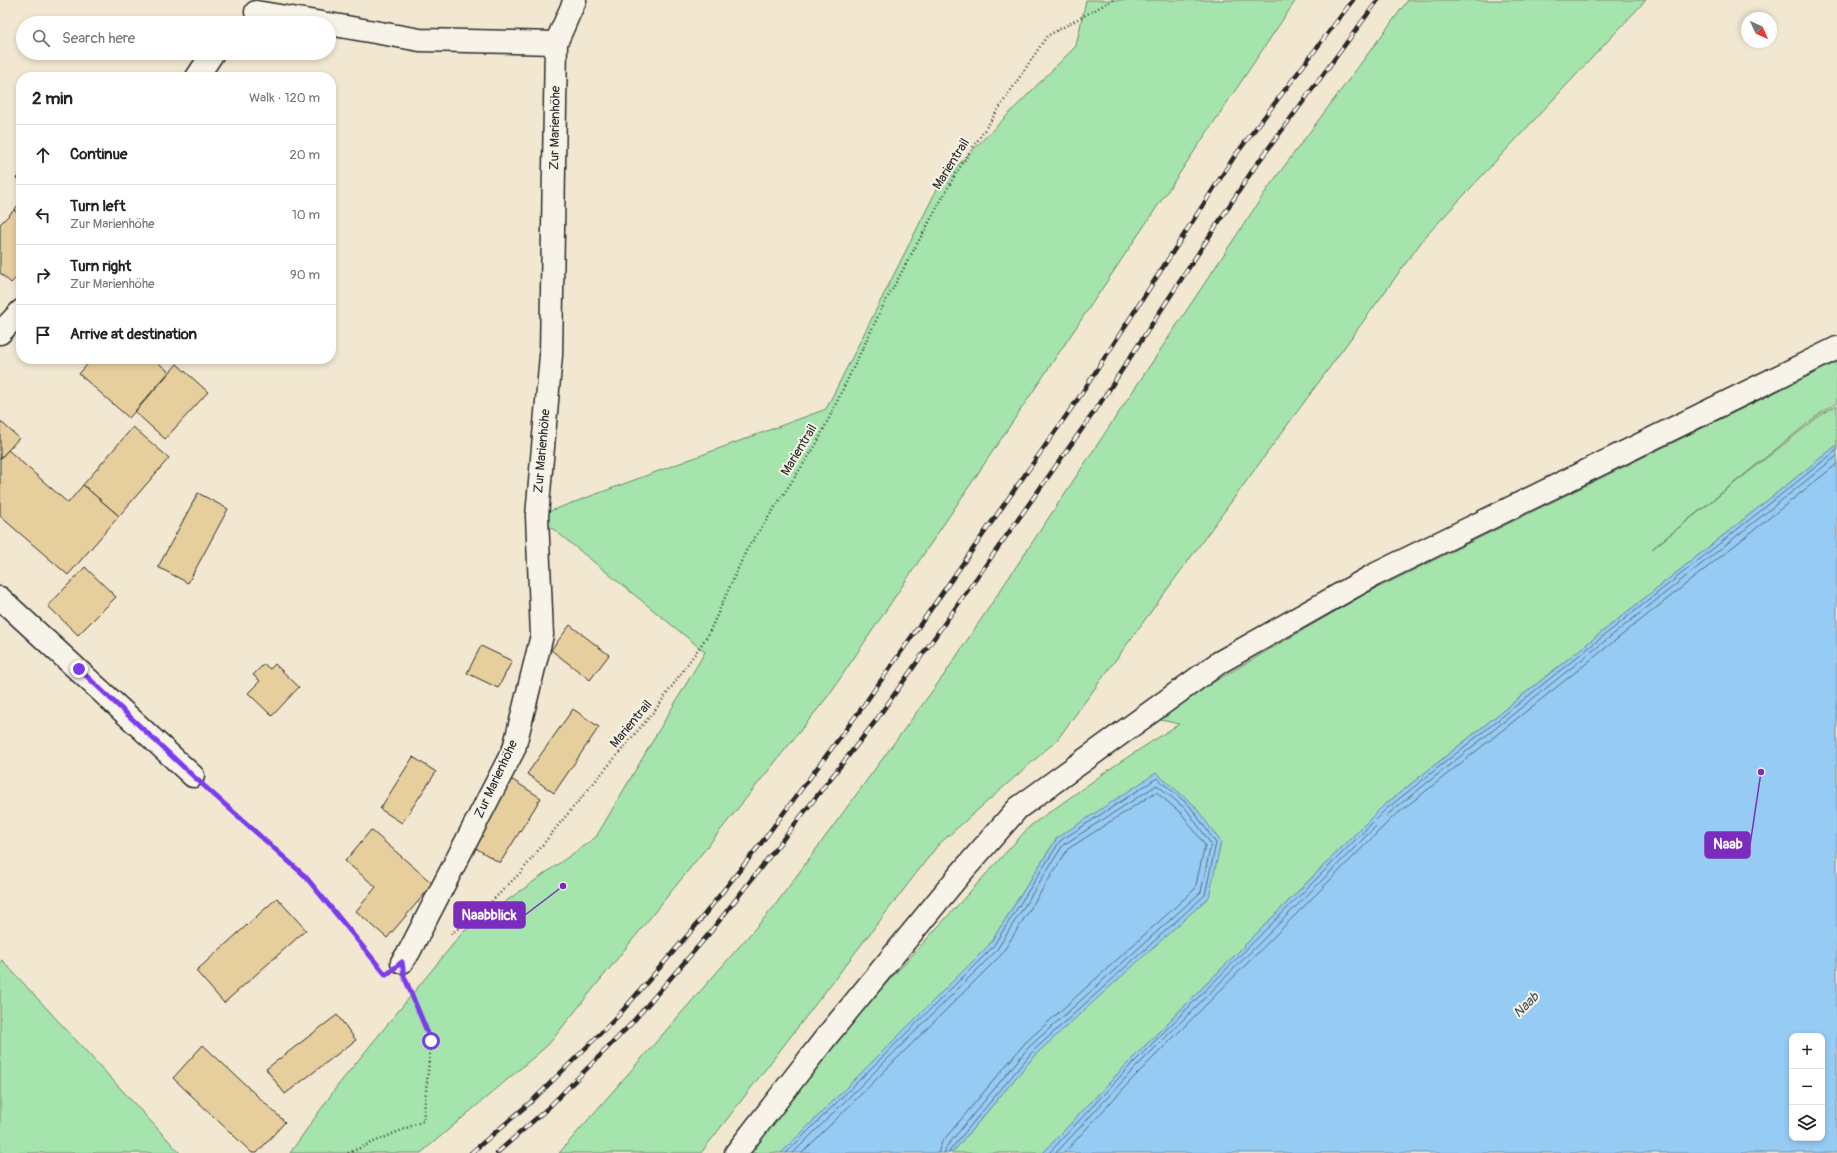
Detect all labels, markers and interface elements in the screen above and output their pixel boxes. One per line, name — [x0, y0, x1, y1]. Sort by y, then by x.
north arrow — [1741, 12, 1777, 48]
search box — [16, 16, 336, 60]
icon: search — [30, 27, 52, 49]
text: Search here — [62, 29, 135, 48]
street label: Zur Marienhöhe — [546, 85, 564, 170]
text: 2 min — [32, 88, 73, 109]
text: Walk · 120 m — [249, 90, 320, 106]
street label: Marientrail — [929, 136, 973, 192]
icon: ahead — [32, 144, 54, 166]
text: Continue — [70, 145, 128, 164]
text: 20 m — [289, 147, 320, 163]
text: Turn left — [70, 197, 126, 216]
icon: left — [32, 204, 54, 226]
text: 10 m — [292, 207, 320, 223]
text: Zur Marienhöhe — [70, 216, 154, 232]
text: Turn right — [70, 257, 131, 276]
icon: right — [32, 264, 54, 286]
text: 90 m — [290, 267, 320, 283]
text: Zur Marienhöhe — [70, 276, 154, 292]
icon: arrive — [32, 324, 54, 346]
text: Arrive at destination — [70, 325, 197, 344]
street label: Zur Marienhöhe — [530, 408, 554, 494]
street label: Marientrail — [777, 421, 821, 479]
route end — [70, 660, 88, 678]
street label: Marientrail — [607, 697, 655, 751]
street label: Zur Marienhöhe — [471, 737, 521, 821]
callout: Naab — [1705, 832, 1750, 858]
text: Naab — [1713, 836, 1743, 853]
callout: Naabblick — [454, 902, 525, 928]
text: Naabblick — [461, 907, 517, 924]
water label: Naab — [1510, 988, 1543, 1021]
route start — [422, 1032, 440, 1050]
map controls — [1789, 1033, 1825, 1141]
button: + — [1789, 1033, 1825, 1069]
button: − — [1789, 1069, 1825, 1105]
button: layers — [1789, 1105, 1825, 1141]

